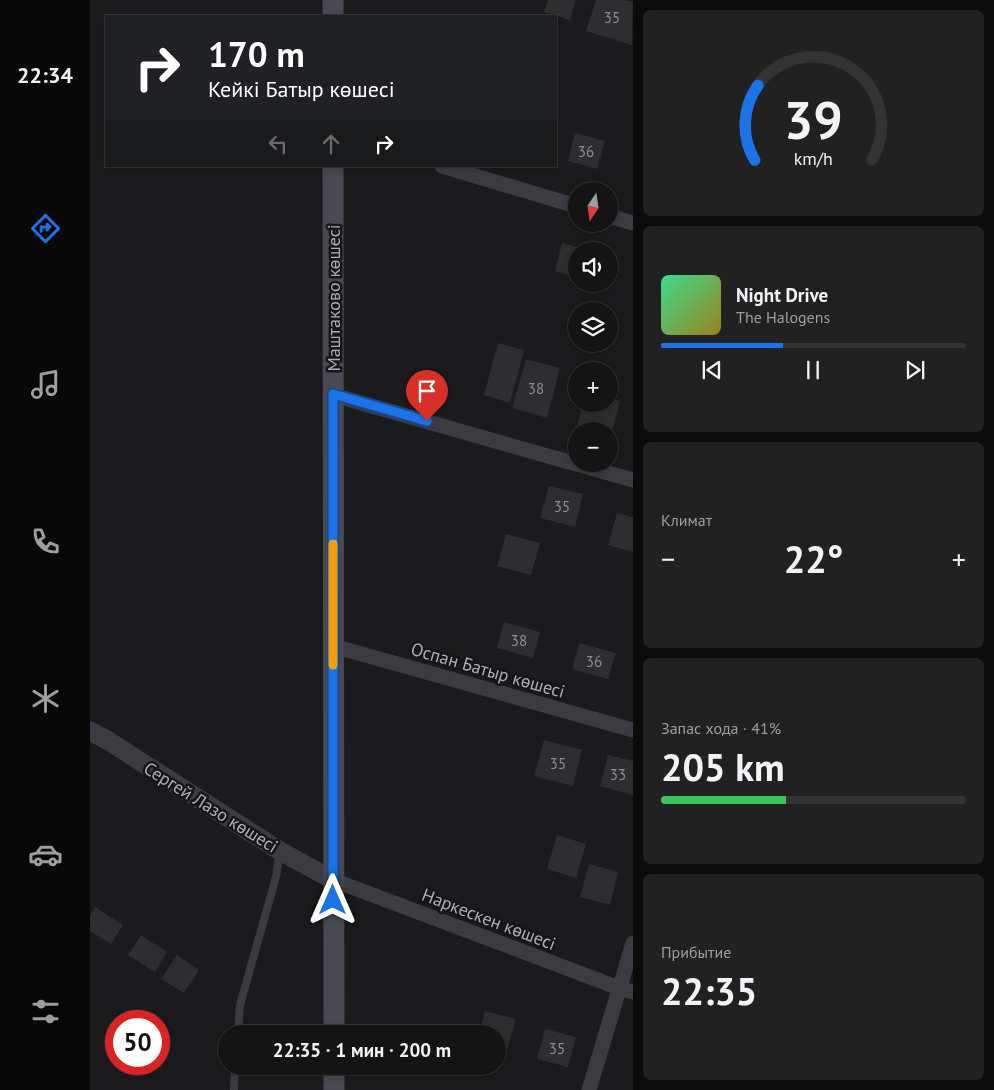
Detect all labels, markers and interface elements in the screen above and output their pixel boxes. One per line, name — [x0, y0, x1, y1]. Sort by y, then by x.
house number: 35 — [604, 8, 620, 27]
text: 170 m — [208, 31, 305, 77]
icon: right — [125, 35, 190, 100]
text: 22:34 — [17, 61, 73, 89]
text: Кейкі Батыр көшесі — [208, 75, 395, 103]
text: 39 — [784, 86, 843, 153]
icon: left — [264, 130, 292, 158]
icon: ahead — [317, 130, 345, 158]
icon: right — [370, 130, 398, 158]
house number: 36 — [578, 142, 594, 161]
text: km/h — [794, 147, 833, 170]
north arrow — [568, 182, 618, 232]
map controls — [568, 182, 618, 472]
icon: directions — [28, 211, 63, 246]
street label: Маштаково көшесі — [322, 224, 345, 372]
button: sound — [568, 242, 618, 292]
text: Night Drive — [736, 283, 828, 307]
button: layers — [568, 302, 618, 352]
text: The Halogens — [736, 307, 830, 327]
icon: previous — [698, 356, 726, 384]
icon: pause — [799, 356, 827, 384]
icon: next — [901, 356, 929, 384]
button: + — [568, 362, 618, 412]
icon: music — [28, 367, 63, 402]
pin — [406, 370, 448, 421]
icon: arrive — [413, 377, 441, 405]
house number: 38 — [528, 379, 544, 398]
button: − — [568, 422, 618, 472]
house number: 35 — [554, 497, 570, 516]
text: Климат — [661, 510, 712, 530]
icon: phone — [28, 524, 63, 559]
text: 22° — [784, 534, 843, 583]
text: − — [661, 540, 675, 577]
text: + — [952, 540, 966, 577]
house number: 38 — [511, 631, 527, 650]
street label: Оспан Батыр көшесі — [408, 637, 568, 703]
house number: 36 — [586, 652, 602, 671]
icon: climate — [28, 681, 63, 716]
text: Запас хода · 41% — [661, 718, 781, 738]
text: 205 km — [661, 742, 785, 791]
house number: 35 — [550, 754, 566, 773]
street label: Сергей Лазо көшесі — [140, 756, 282, 858]
house number: 33 — [610, 765, 626, 784]
icon: car — [28, 837, 63, 872]
position arrow — [306, 873, 358, 925]
street label: Наркескен көшесі — [419, 883, 559, 955]
text: Прибытие — [661, 942, 731, 962]
text: 22:35 — [661, 966, 757, 1015]
icon: filters — [28, 994, 63, 1029]
speed limit sign: 50 — [105, 1010, 170, 1075]
text: 22:35 · 1 мин · 200 m — [273, 1038, 451, 1062]
house number: 35 — [549, 1039, 565, 1058]

